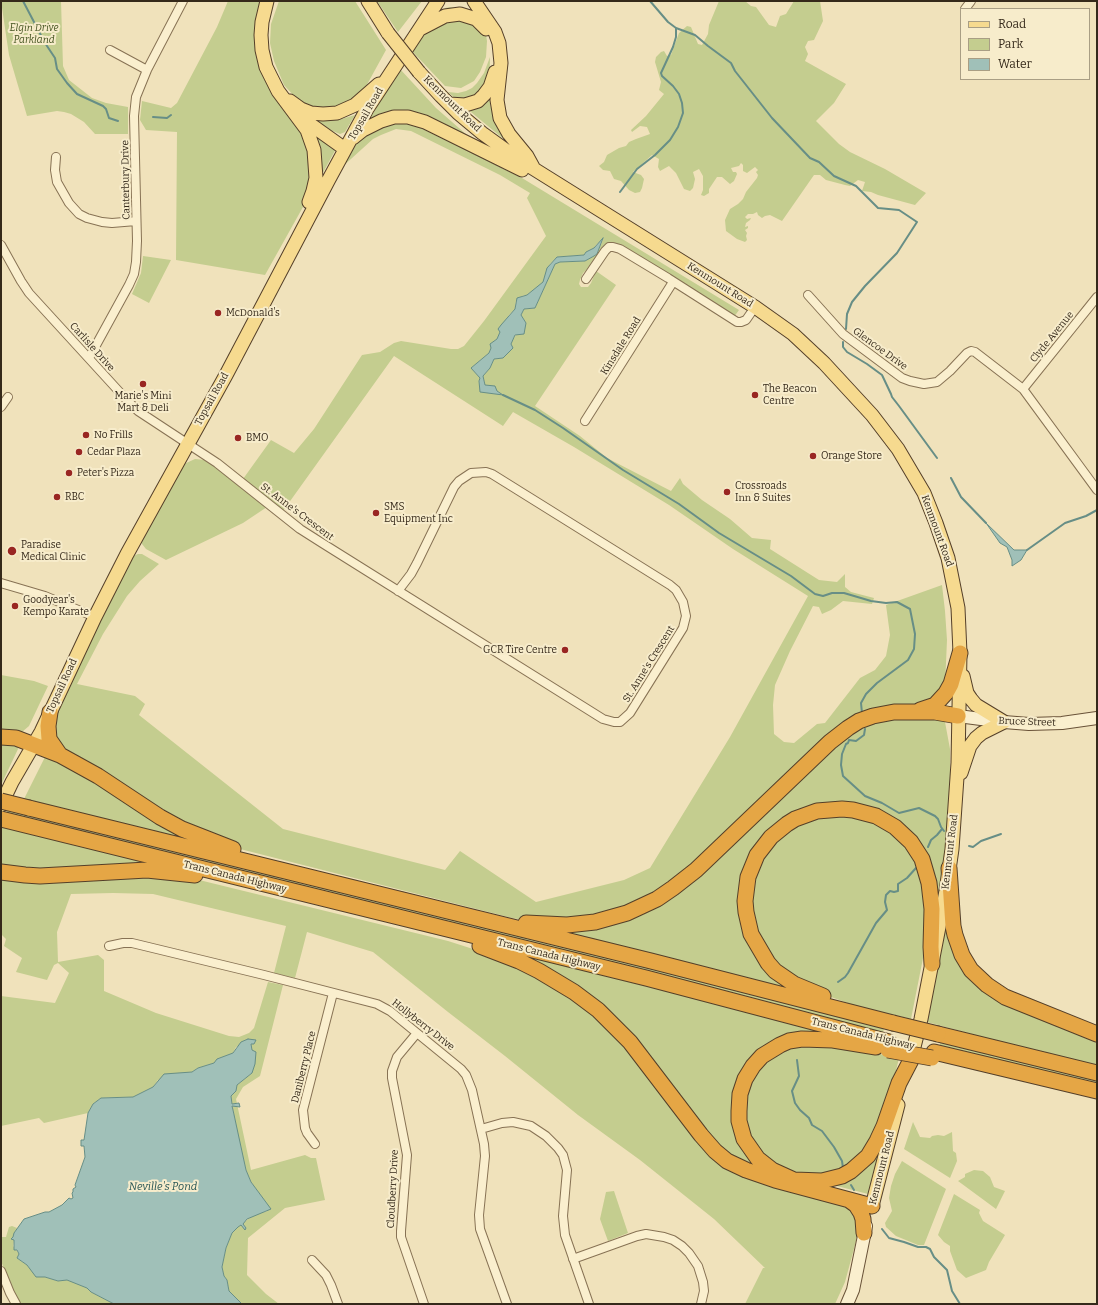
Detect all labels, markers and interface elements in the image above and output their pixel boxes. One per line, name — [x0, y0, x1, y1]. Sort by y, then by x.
legend — [960, 8, 1090, 80]
text: Road — [998, 17, 1026, 31]
park label: Elgin Drive Parkland — [9, 22, 59, 46]
text: Park — [998, 37, 1023, 51]
text: Water — [998, 57, 1032, 71]
street label: Kenmount Road — [421, 73, 483, 135]
street label: Topsail Road — [346, 86, 386, 142]
street label: Canterbury Drive — [119, 140, 133, 220]
street label: Kenmount Road — [685, 260, 755, 310]
place label: McDonald's — [226, 307, 280, 319]
marker: McDonald's — [213, 308, 223, 318]
street label: Clyde Avenue — [1028, 309, 1076, 365]
street label: Kinsdale Road — [598, 315, 644, 377]
street label: Carlisle Drive — [67, 320, 117, 374]
street label: Glencoe Drive — [850, 325, 910, 373]
street label: Topsail Road — [193, 370, 231, 428]
marker: Marie's Mini Mart & Deli — [138, 379, 148, 389]
place label: The Beacon Centre — [763, 383, 817, 406]
place label: Marie's Mini Mart & Deli — [115, 390, 171, 414]
marker: The Beacon Centre — [750, 390, 760, 400]
place label: No Frills — [94, 429, 133, 441]
marker: No Frills — [81, 430, 91, 440]
place label: BMO — [246, 432, 269, 444]
marker: BMO — [233, 433, 243, 443]
place label: Cedar Plaza — [87, 446, 141, 458]
marker: Cedar Plaza — [74, 447, 84, 457]
place label: Orange Store — [821, 450, 882, 462]
marker: Orange Store — [808, 451, 818, 461]
place label: Peter's Pizza — [77, 467, 134, 479]
marker: Peter's Pizza — [64, 468, 74, 478]
place label: Crossroads Inn & Suites — [735, 480, 791, 504]
street label: St. Anne's Crescent — [258, 481, 336, 543]
marker: Crossroads Inn & Suites — [722, 487, 732, 497]
place label: RBC — [65, 491, 84, 503]
marker: RBC — [52, 492, 62, 502]
street label: Kenmount Road — [918, 494, 956, 568]
place label: SMS Equipment Inc — [384, 501, 453, 524]
marker: SMS Equipment Inc — [371, 508, 381, 518]
place label: Paradise Medical Clinic — [21, 539, 86, 562]
marker: Paradise Medical Clinic — [6, 545, 18, 557]
place label: Goodyear's Kempo Karate — [23, 594, 89, 618]
marker: Goodyear's Kempo Karate — [10, 601, 20, 611]
street label: St. Anne's Crescent — [621, 623, 677, 705]
place label: GCR Tire Centre — [483, 644, 557, 656]
marker: GCR Tire Centre — [560, 645, 570, 655]
street label: Topsail Road — [44, 657, 80, 715]
street label: Bruce Street — [998, 715, 1056, 729]
street label: Kenmount Road — [939, 814, 961, 890]
street label: Trans Canada Highway — [182, 858, 288, 896]
street label: Trans Canada Highway — [496, 936, 602, 974]
street label: Hollyberry Drive — [389, 997, 457, 1053]
street label: Trans Canada Highway — [810, 1015, 916, 1053]
street label: Daniberry Place — [289, 1030, 319, 1104]
street label: Kenmount Road — [867, 1130, 897, 1206]
street label: Cloudberry Drive — [385, 1149, 401, 1229]
water label: Neville's Pond — [129, 1180, 197, 1194]

